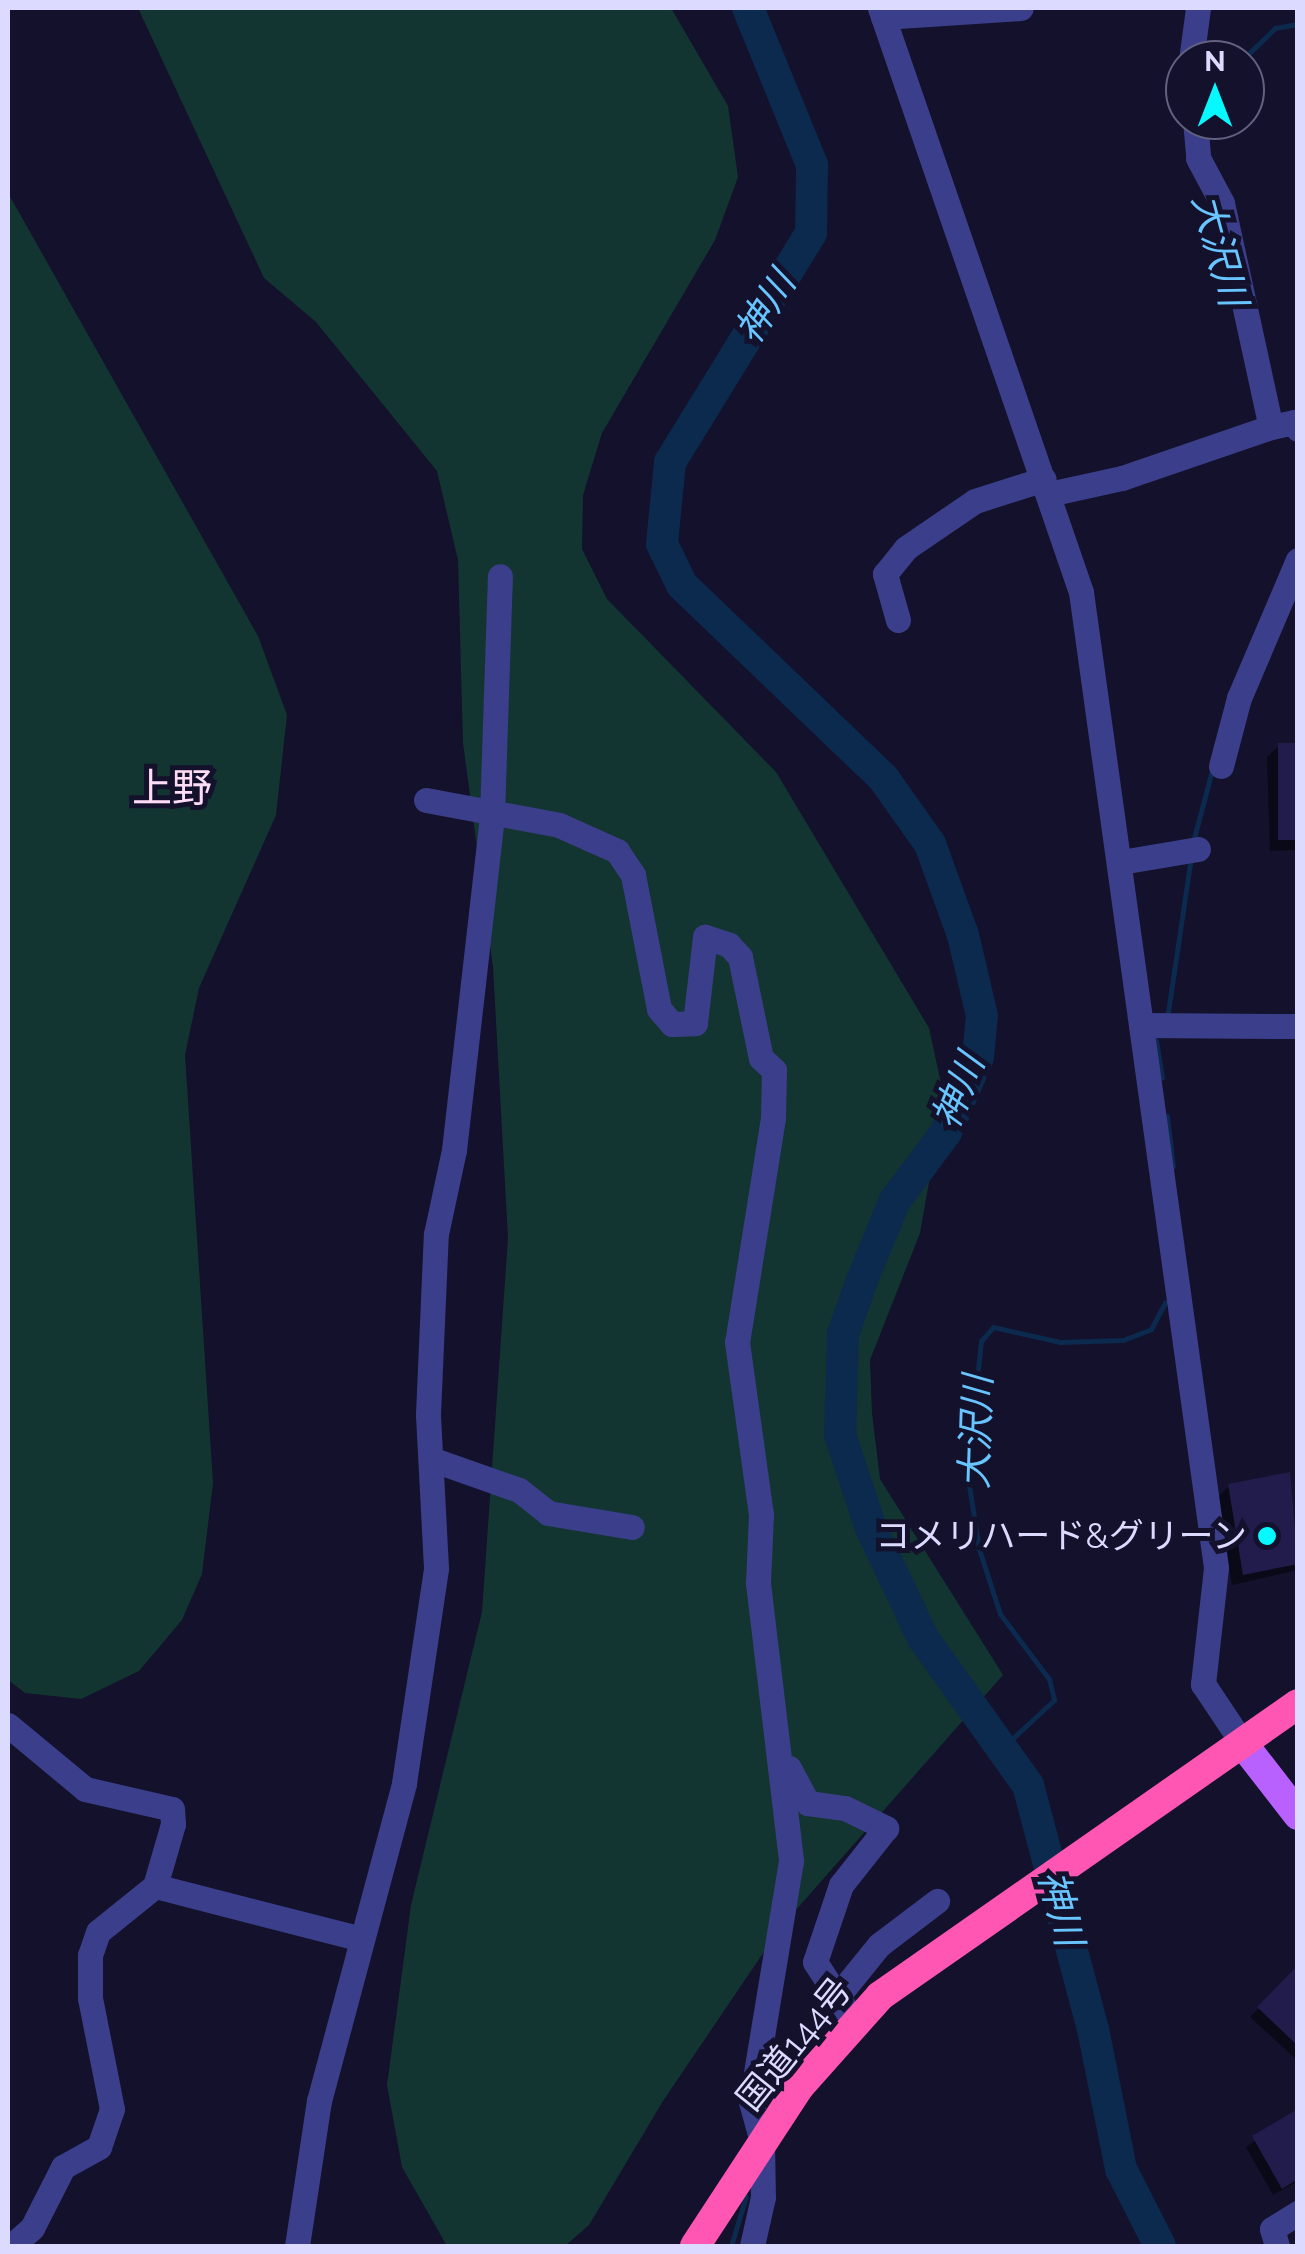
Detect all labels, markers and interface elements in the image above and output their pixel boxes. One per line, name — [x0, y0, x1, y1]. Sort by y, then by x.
north arrow — [1165, 40, 1265, 140]
text: N — [1204, 45, 1226, 78]
water label: 大沢川 — [1183, 189, 1257, 311]
water label: 神川 — [726, 263, 804, 351]
district label: 上野 — [132, 764, 212, 812]
water label: 神川 — [923, 1047, 993, 1135]
water label: 大沢川 — [951, 1374, 1001, 1490]
place label: コメリハード&グリーン — [874, 1515, 1247, 1557]
marker: コメリハード&グリーン — [1256, 1525, 1278, 1547]
water label: 神川 — [1029, 1865, 1093, 1951]
street label: 国道144号 — [728, 1969, 860, 2119]

